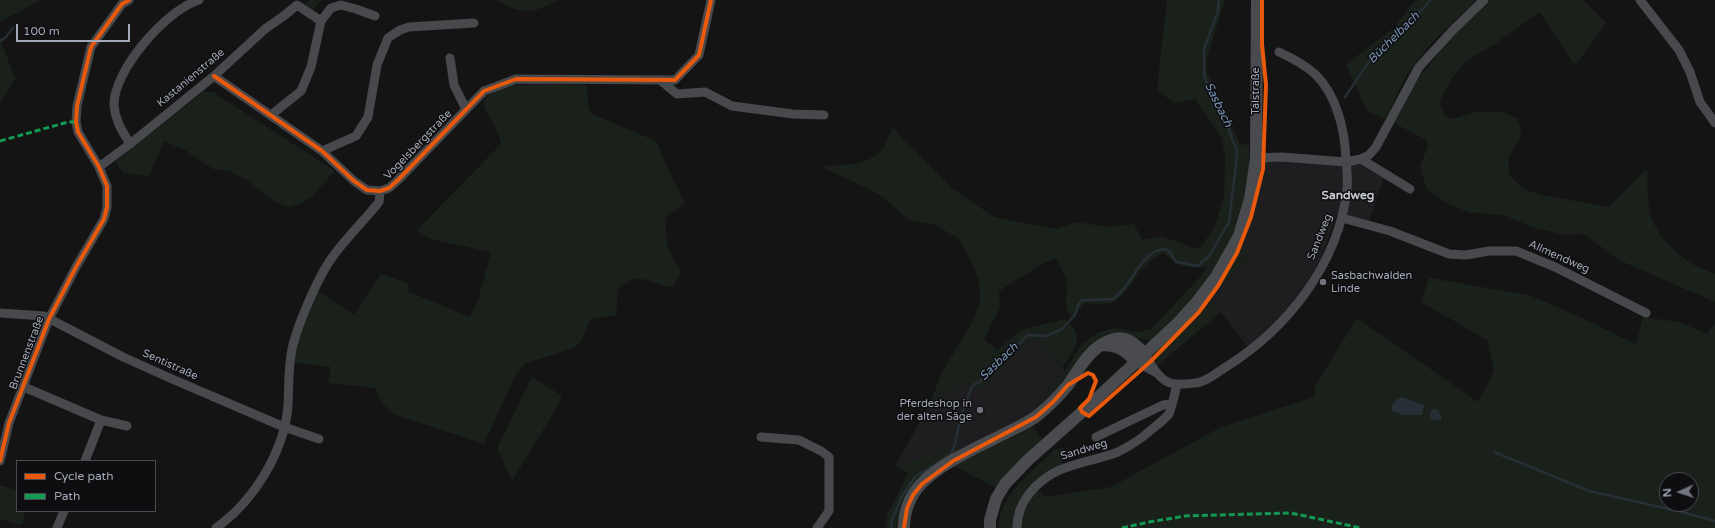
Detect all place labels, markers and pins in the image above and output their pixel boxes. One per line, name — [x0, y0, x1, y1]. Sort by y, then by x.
place label: Sasbachwalden Linde — [1331, 269, 1412, 295]
marker: Sasbachwalden Linde — [1318, 277, 1328, 287]
place label: Pferdeshop in der alten Säge — [897, 397, 972, 423]
marker: Pferdeshop in der alten Säge — [975, 405, 985, 415]

